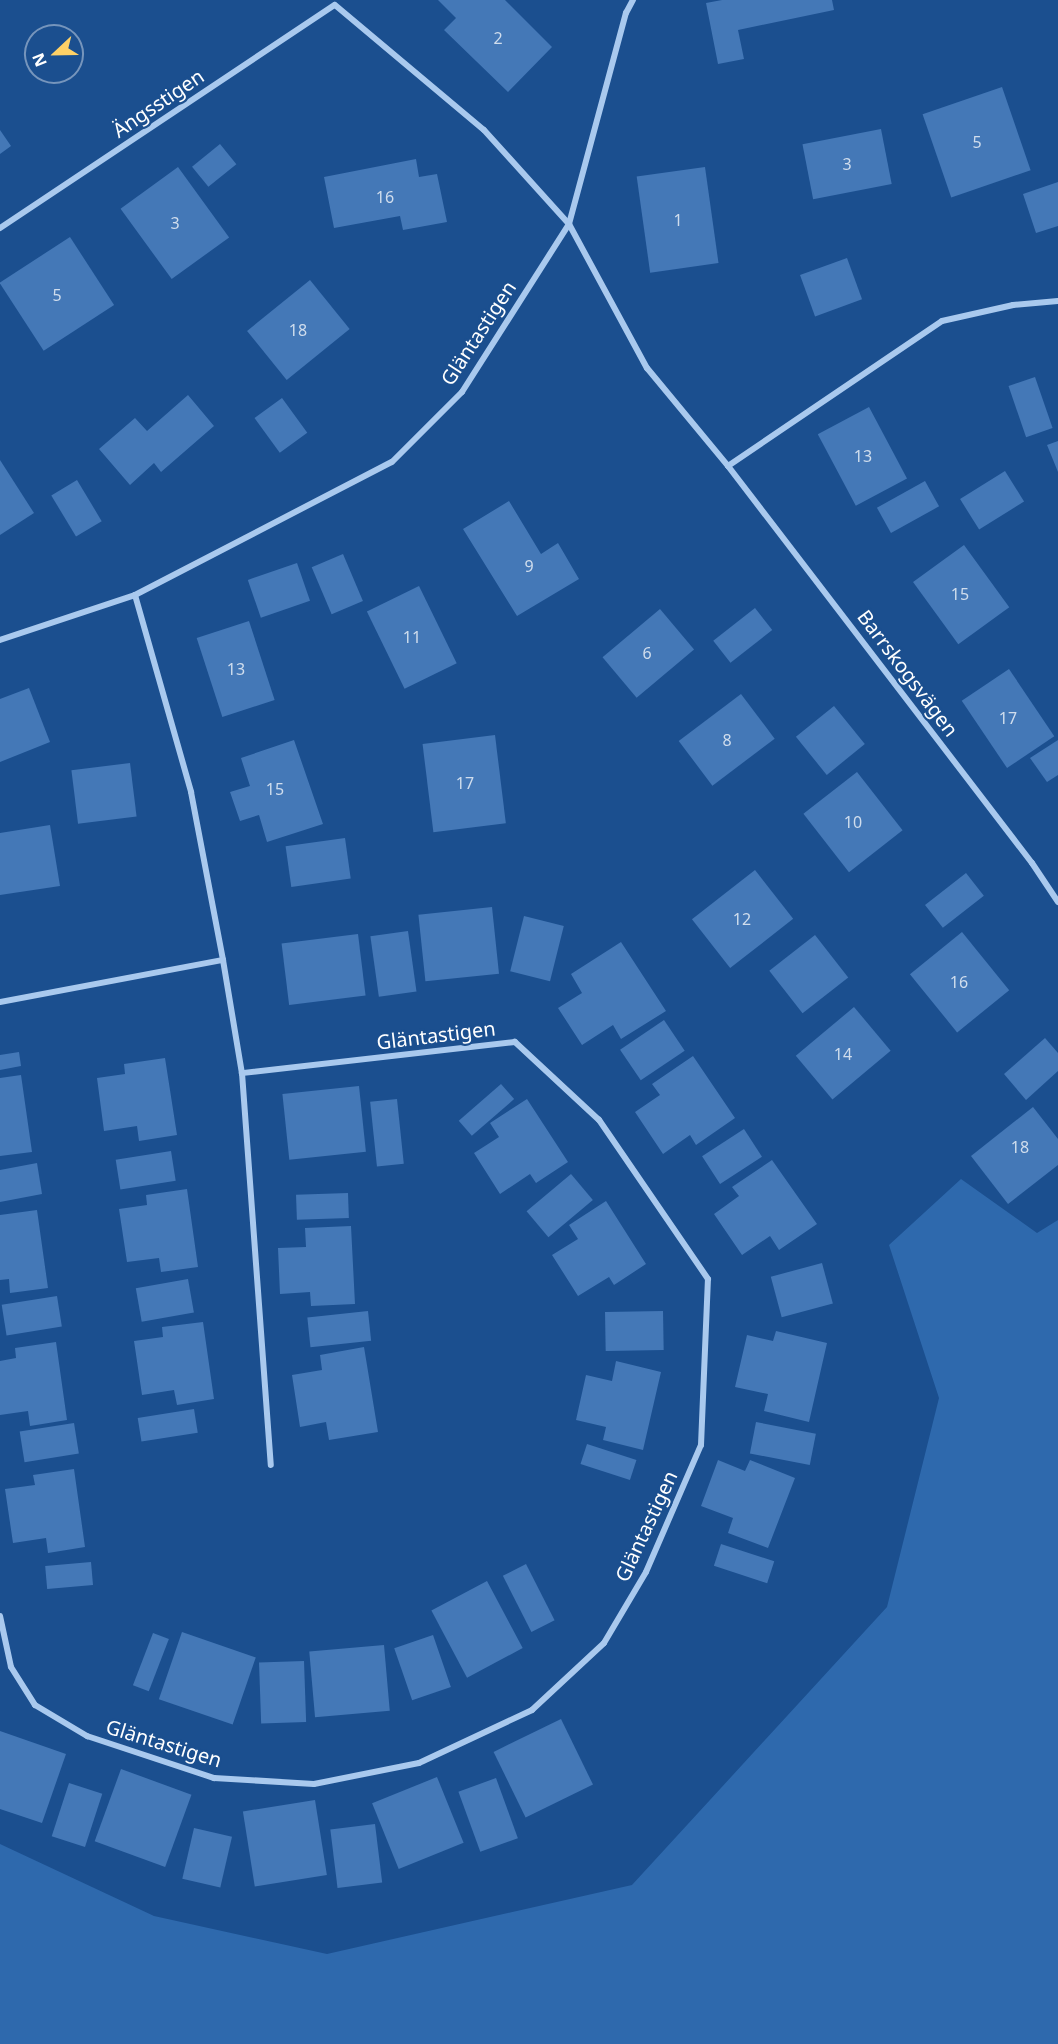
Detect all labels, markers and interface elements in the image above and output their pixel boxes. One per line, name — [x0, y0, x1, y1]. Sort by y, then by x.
north arrow — [24, 24, 84, 84]
house number: 2 — [493, 28, 503, 48]
text: N — [27, 50, 52, 70]
street label: Ängsstigen — [108, 64, 208, 142]
house number: 5 — [972, 132, 982, 152]
house number: 3 — [842, 154, 852, 174]
house number: 16 — [376, 187, 394, 207]
house number: 1 — [673, 210, 683, 230]
house number: 3 — [170, 213, 180, 233]
street label: Gläntastigen — [435, 276, 521, 390]
house number: 5 — [52, 285, 62, 305]
house number: 18 — [289, 320, 307, 340]
house number: 13 — [854, 446, 872, 466]
house number: 9 — [524, 556, 534, 576]
house number: 15 — [951, 584, 969, 604]
street label: Barrskogsvägen — [853, 605, 963, 741]
house number: 11 — [403, 627, 421, 647]
house number: 6 — [642, 643, 652, 663]
house number: 13 — [227, 659, 245, 679]
house number: 17 — [999, 708, 1017, 728]
house number: 8 — [722, 730, 732, 750]
house number: 17 — [456, 773, 474, 793]
house number: 15 — [266, 779, 284, 799]
house number: 10 — [844, 812, 862, 832]
house number: 12 — [733, 909, 751, 929]
house number: 16 — [950, 972, 968, 992]
street label: Gläntastigen — [375, 1016, 497, 1054]
house number: 14 — [834, 1044, 852, 1064]
house number: 18 — [1011, 1137, 1029, 1157]
street label: Gläntastigen — [610, 1467, 682, 1585]
street label: Gläntastigen — [103, 1714, 225, 1772]

